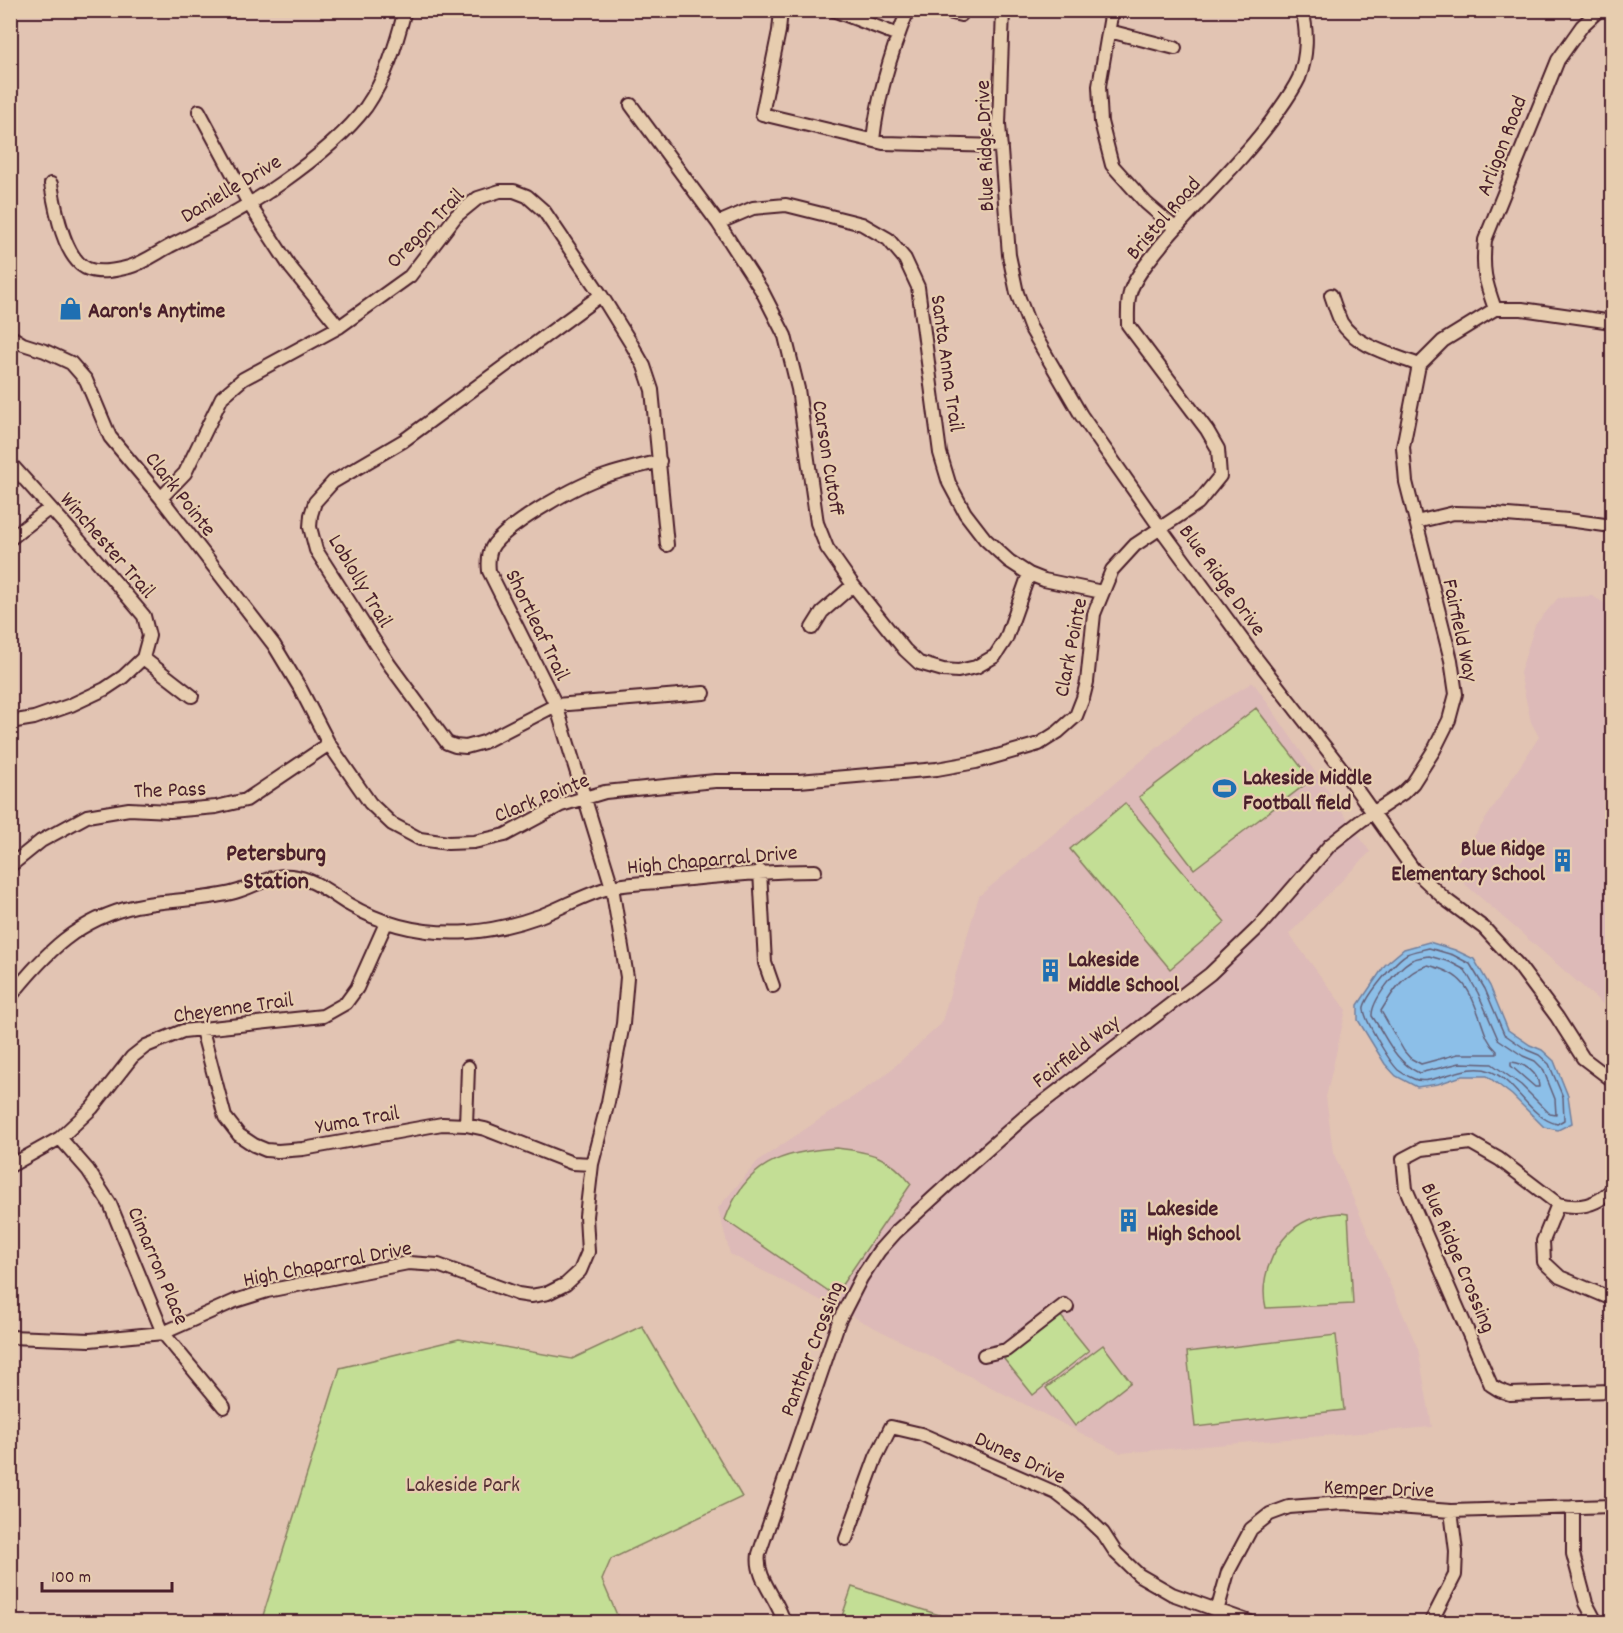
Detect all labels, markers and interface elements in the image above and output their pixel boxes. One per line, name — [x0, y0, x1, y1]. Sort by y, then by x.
street label: Blue Ridge Drive — [969, 80, 1004, 212]
street label: Arligon Road — [1470, 92, 1537, 201]
street label: Danielle Drive — [175, 148, 288, 232]
street label: Bristol Road — [1120, 171, 1210, 268]
street label: Oregon Trail — [380, 182, 473, 277]
street label: Santa Anna Trail — [921, 293, 970, 434]
shop icon: Aaron's Anytime — [57, 296, 83, 322]
place label: Aaron's Anytime — [88, 297, 225, 328]
street label: Carson Cutoff — [802, 398, 851, 519]
street label: Clark Pointe — [136, 446, 222, 544]
street label: Winchester Trail — [51, 486, 161, 606]
street label: Blue Ridge Drive — [1170, 519, 1272, 643]
street label: Loblolly Trail — [319, 529, 399, 634]
street label: Shortleaf Trail — [496, 565, 576, 686]
street label: Fairfield Way — [1433, 576, 1485, 686]
street label: Clark Pointe — [1048, 595, 1097, 700]
place label: Lakeside Middle Football field — [1243, 764, 1372, 820]
street label: Clark Pointe — [490, 766, 595, 832]
street label: The Pass — [133, 775, 207, 808]
sports icon: Lakeside Middle Football field — [1212, 776, 1238, 802]
place label: Blue Ridge Elementary School — [1391, 835, 1546, 891]
district label: Petersburg Station — [226, 838, 326, 900]
street label: High Chaparral Drive — [626, 839, 799, 884]
building icon: Blue Ridge Elementary School — [1550, 847, 1576, 873]
place label: Lakeside Middle School — [1068, 946, 1180, 1002]
building icon: Lakeside Middle School — [1037, 958, 1063, 984]
street label: Cheyenne Trail — [172, 986, 295, 1033]
street label: Fairfield Way — [1026, 1008, 1129, 1097]
street label: Yuma Trail — [313, 1099, 402, 1144]
street label: Blue Ridge Crossing — [1411, 1178, 1502, 1338]
place label: Lakeside High School — [1147, 1195, 1241, 1251]
street label: Cimarron Place — [118, 1202, 196, 1330]
building icon: Lakeside High School — [1116, 1207, 1142, 1233]
street label: High Chaparral Drive — [241, 1234, 415, 1297]
street label: Panther Crossing — [773, 1277, 853, 1421]
street label: Dunes Drive — [969, 1425, 1070, 1494]
park label: Lakeside Park — [406, 1471, 520, 1502]
street label: Kemper Drive — [1323, 1473, 1435, 1508]
scale bar — [42, 1555, 172, 1593]
text: 100 m — [51, 1566, 91, 1591]

